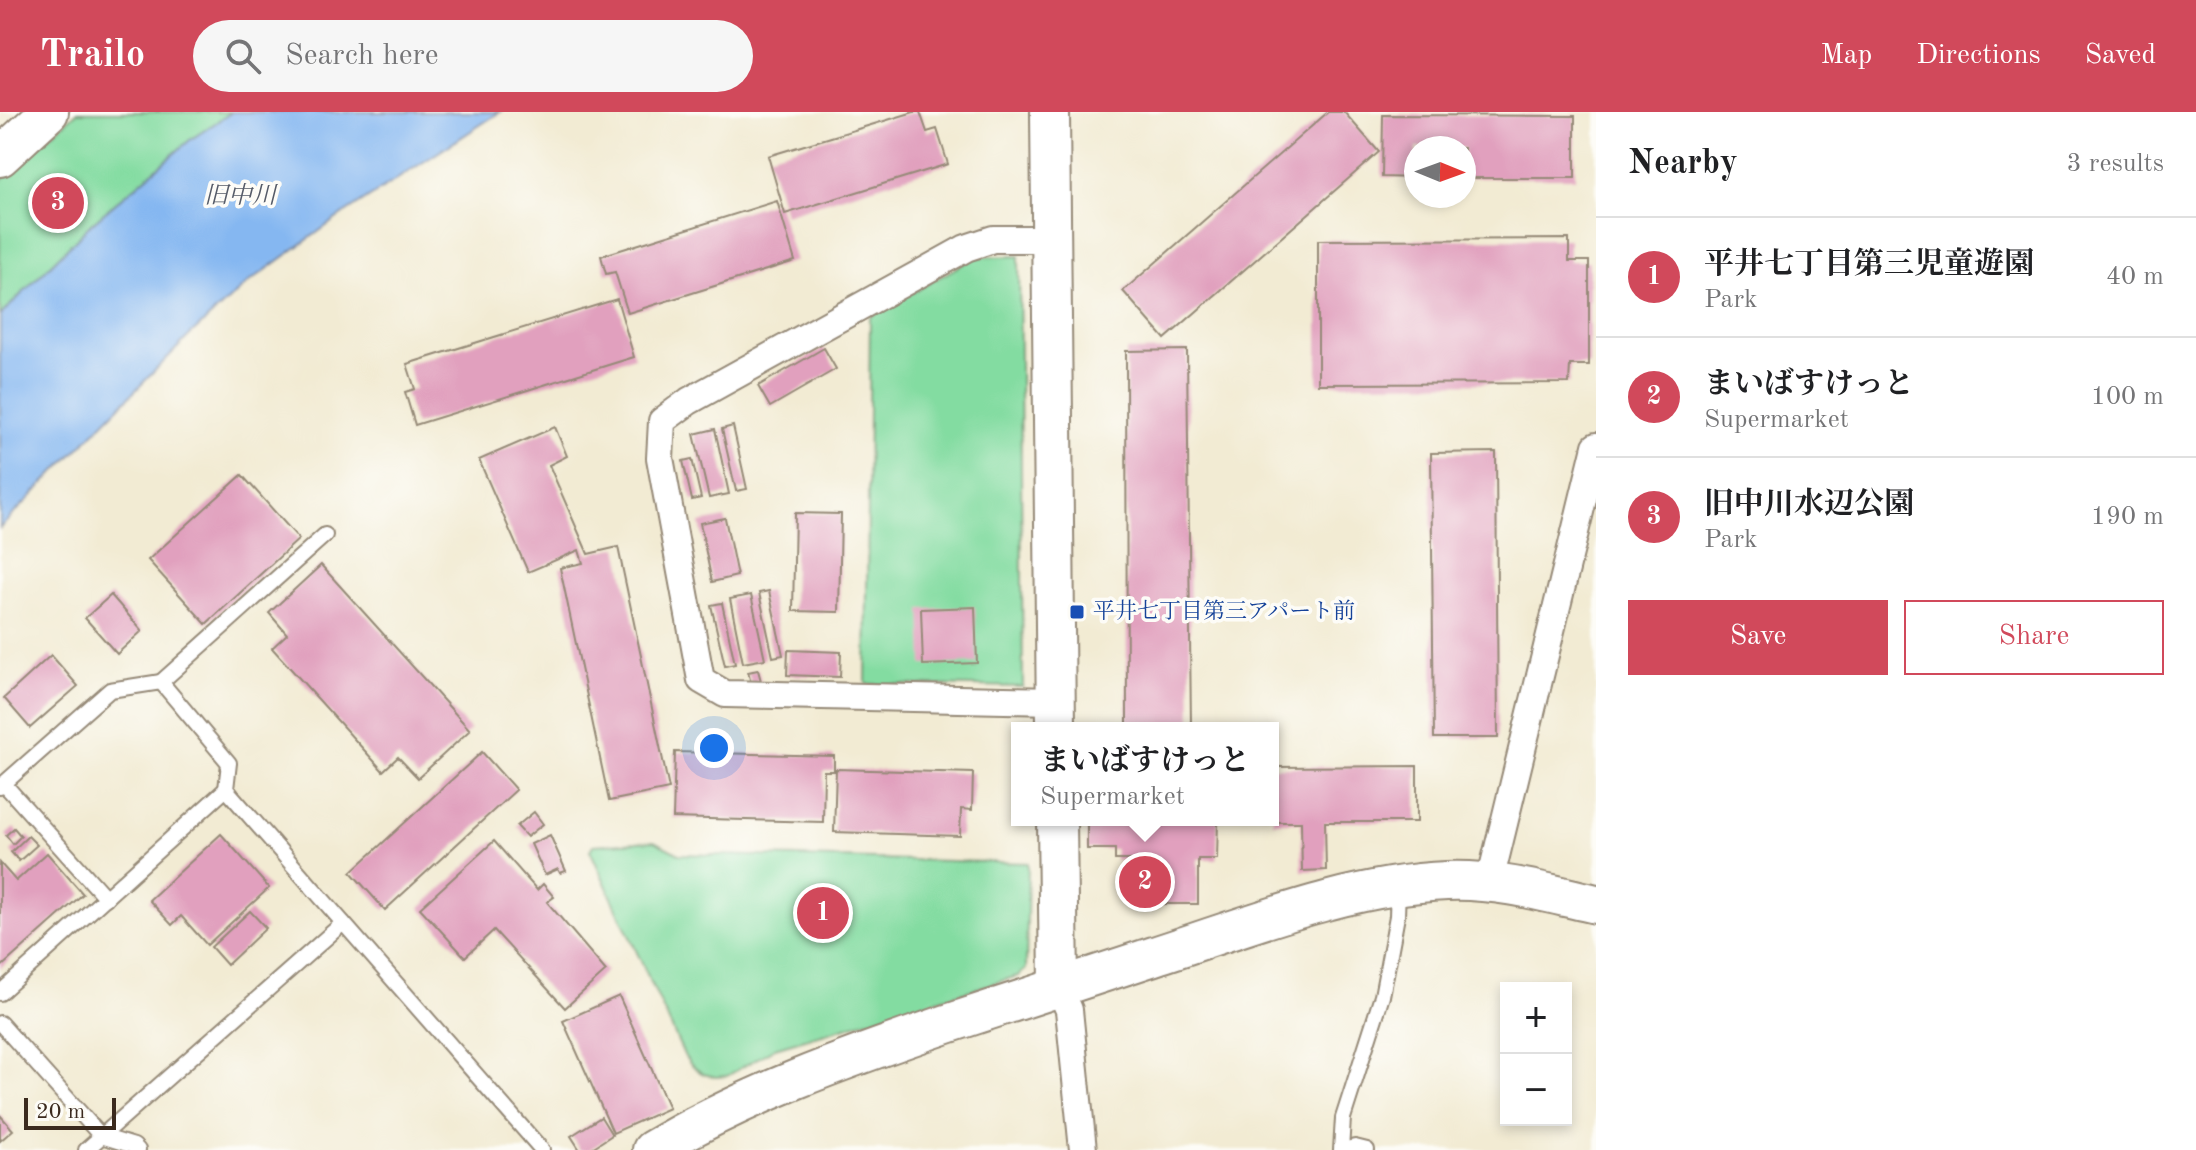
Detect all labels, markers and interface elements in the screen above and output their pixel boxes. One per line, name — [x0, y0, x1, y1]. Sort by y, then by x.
search box — [193, 20, 753, 92]
icon: search — [221, 34, 265, 78]
text: Trailo — [40, 37, 145, 75]
text: Search here — [285, 41, 439, 71]
text: Map — [1820, 42, 1872, 70]
text: Directions — [1916, 42, 2041, 70]
text: Saved — [2085, 42, 2156, 70]
north arrow — [1404, 136, 1476, 208]
text: Nearby — [1628, 147, 1738, 181]
text: 3 results — [2066, 151, 2164, 177]
pin: 3 — [32, 173, 84, 233]
water label: 旧中川 — [204, 182, 279, 209]
text: 平井七丁目第三児童遊園 — [1704, 250, 2034, 280]
text: 1 — [1646, 264, 1662, 290]
text: 40 m — [2106, 264, 2164, 290]
text: Park — [1704, 287, 1758, 313]
text: まいばすけっと — [1704, 370, 1914, 400]
text: 2 — [1646, 384, 1662, 410]
text: 100 m — [2091, 384, 2164, 410]
text: Supermarket — [1704, 407, 1849, 433]
text: 旧中川水辺公園 — [1704, 490, 1914, 520]
text: 3 — [1646, 504, 1662, 530]
text: 190 m — [2091, 504, 2164, 530]
text: Park — [1704, 527, 1758, 553]
place label: 平井七丁目第三アパート前 — [1093, 599, 1355, 623]
button: Save — [1628, 600, 1888, 675]
button: Share — [1904, 600, 2164, 675]
marker: 平井七丁目第三アパート前 — [1068, 603, 1086, 621]
popup — [1011, 722, 1279, 826]
your location — [694, 728, 734, 768]
text: まいばすけっと — [1040, 747, 1250, 777]
text: Supermarket — [1040, 784, 1185, 810]
pin: 2 — [1119, 852, 1171, 912]
pin: 1 — [797, 883, 849, 943]
map controls — [1500, 982, 1572, 1126]
button: + — [1500, 982, 1572, 1054]
button: − — [1500, 1054, 1572, 1126]
scale bar — [24, 1094, 116, 1130]
text: 20 m — [36, 1101, 85, 1123]

